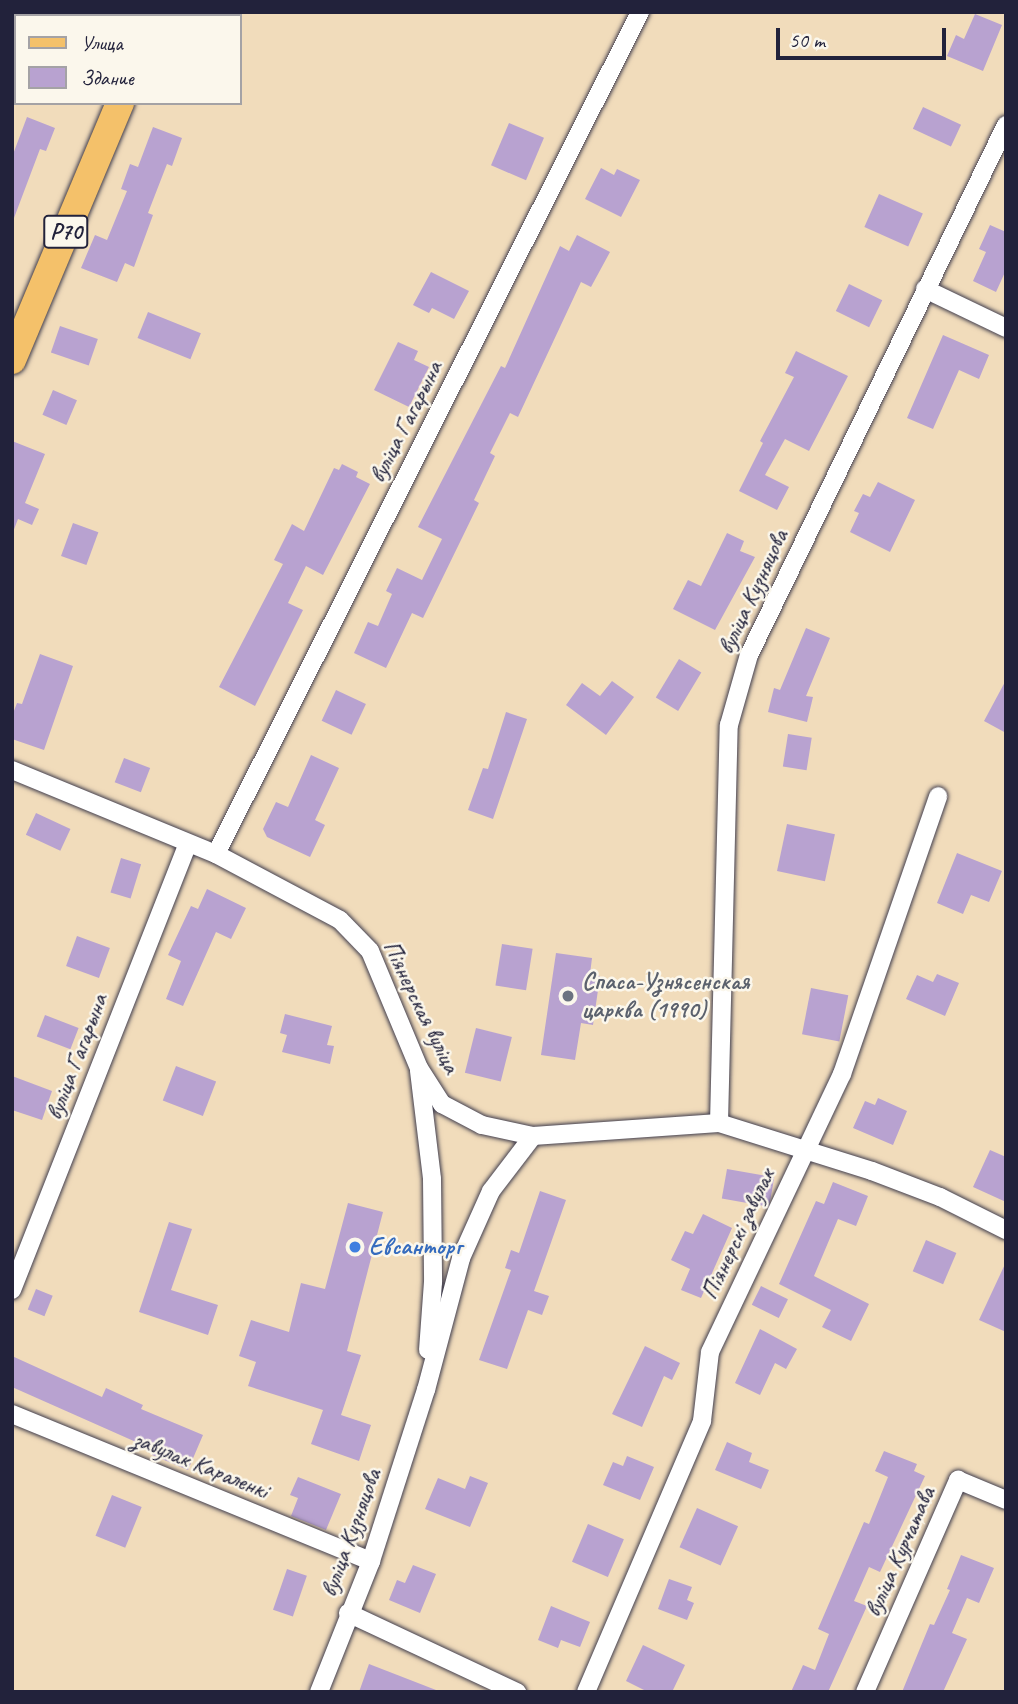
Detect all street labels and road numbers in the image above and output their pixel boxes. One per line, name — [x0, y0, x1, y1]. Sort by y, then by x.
road number: Р70 — [43, 213, 89, 252]
street label: вуліца Гагарына — [364, 359, 448, 485]
street label: вуліца Кузняцова — [712, 526, 794, 658]
street label: Піянерская вуліца — [377, 936, 465, 1078]
street label: вуліца Гагарына — [41, 992, 113, 1122]
street label: Піянерскі завулак — [695, 1164, 781, 1304]
street label: завулак Караленкі — [129, 1425, 273, 1505]
street label: вуліца Кузняцова — [315, 1466, 387, 1600]
street label: вуліца Курчатава — [858, 1482, 942, 1622]

